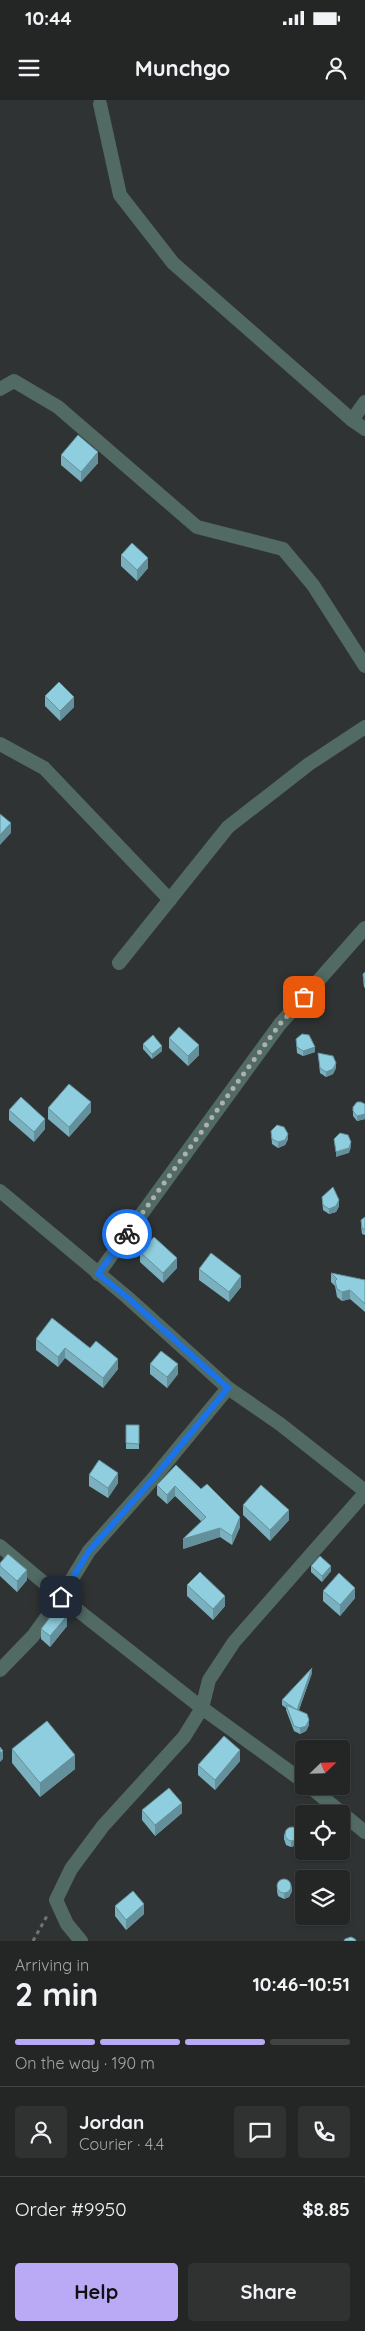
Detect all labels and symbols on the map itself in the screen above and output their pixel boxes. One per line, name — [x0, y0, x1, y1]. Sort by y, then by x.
pin — [283, 976, 325, 1018]
courier — [102, 1209, 152, 1259]
pin — [40, 1576, 82, 1618]
north arrow — [295, 1740, 350, 1795]

